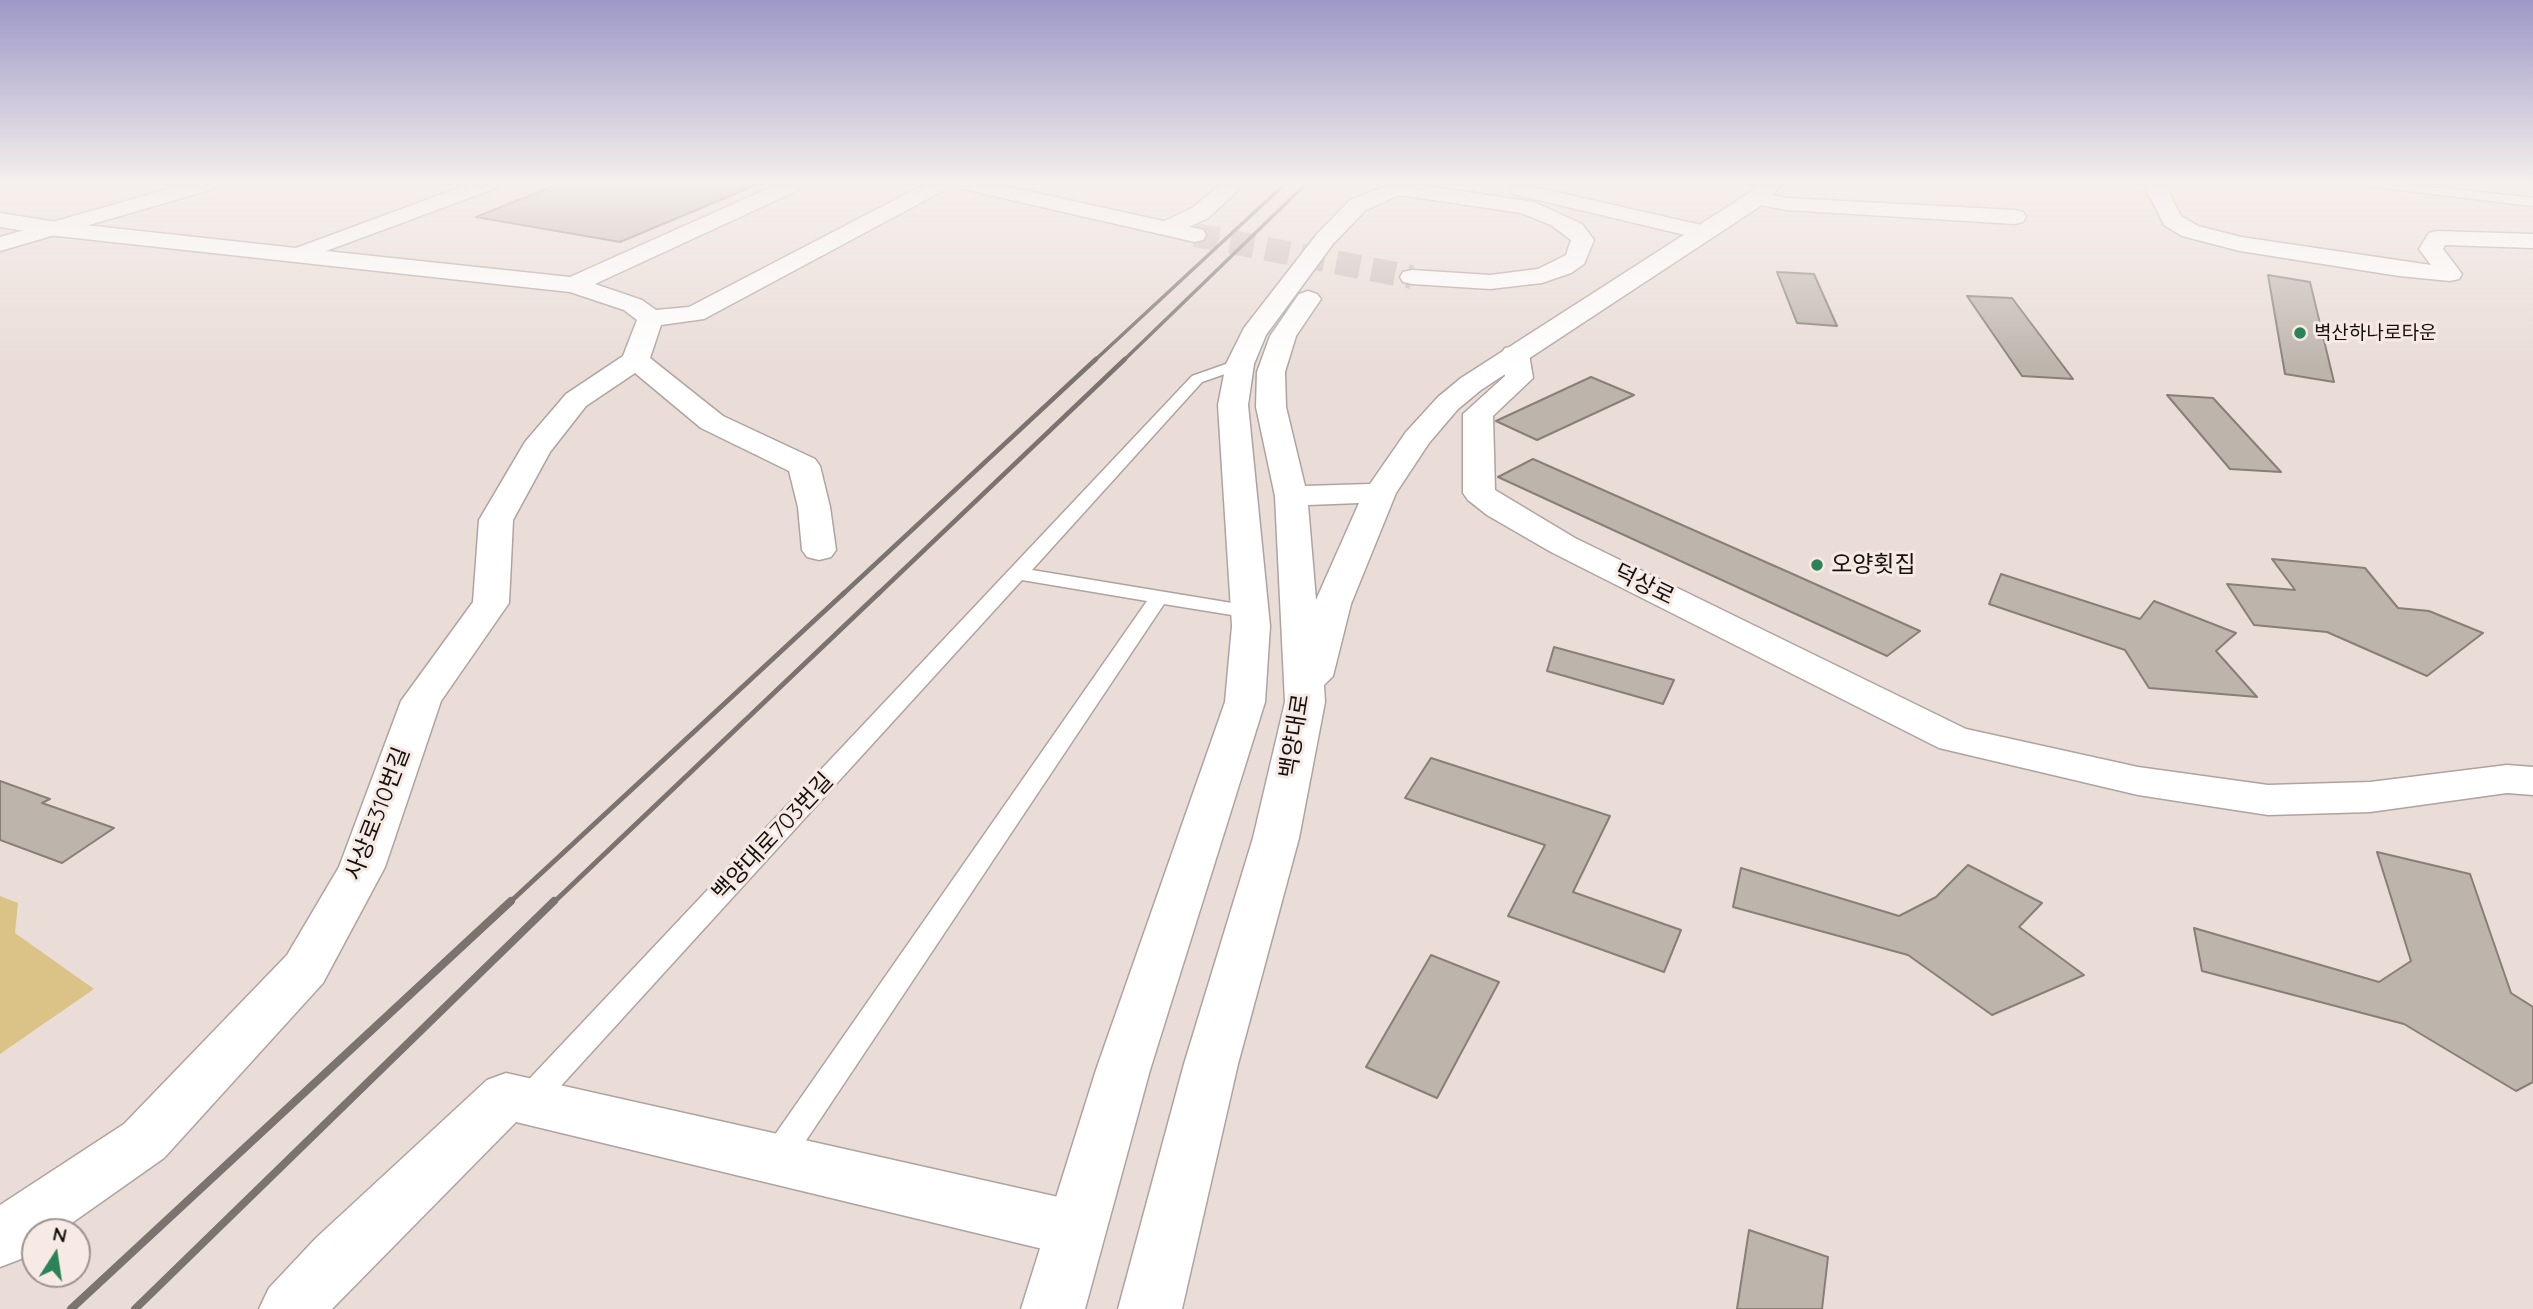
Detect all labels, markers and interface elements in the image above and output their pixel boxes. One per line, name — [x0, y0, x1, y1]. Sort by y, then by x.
place label: 벽산하나로타운 — [2314, 322, 2436, 344]
marker: 벽산하나로타운 — [2292, 325, 2308, 341]
place label: 오양횟집 — [1831, 551, 1916, 579]
marker: 오양횟집 — [1809, 557, 1825, 573]
street label: 덕상로 — [1609, 559, 1679, 611]
street label: 백양대로 — [1275, 692, 1315, 780]
street label: 사상로310번길 — [340, 744, 416, 884]
street label: 백양대로703번길 — [707, 767, 839, 907]
north arrow — [21, 1218, 91, 1288]
text: N — [51, 1221, 69, 1248]

